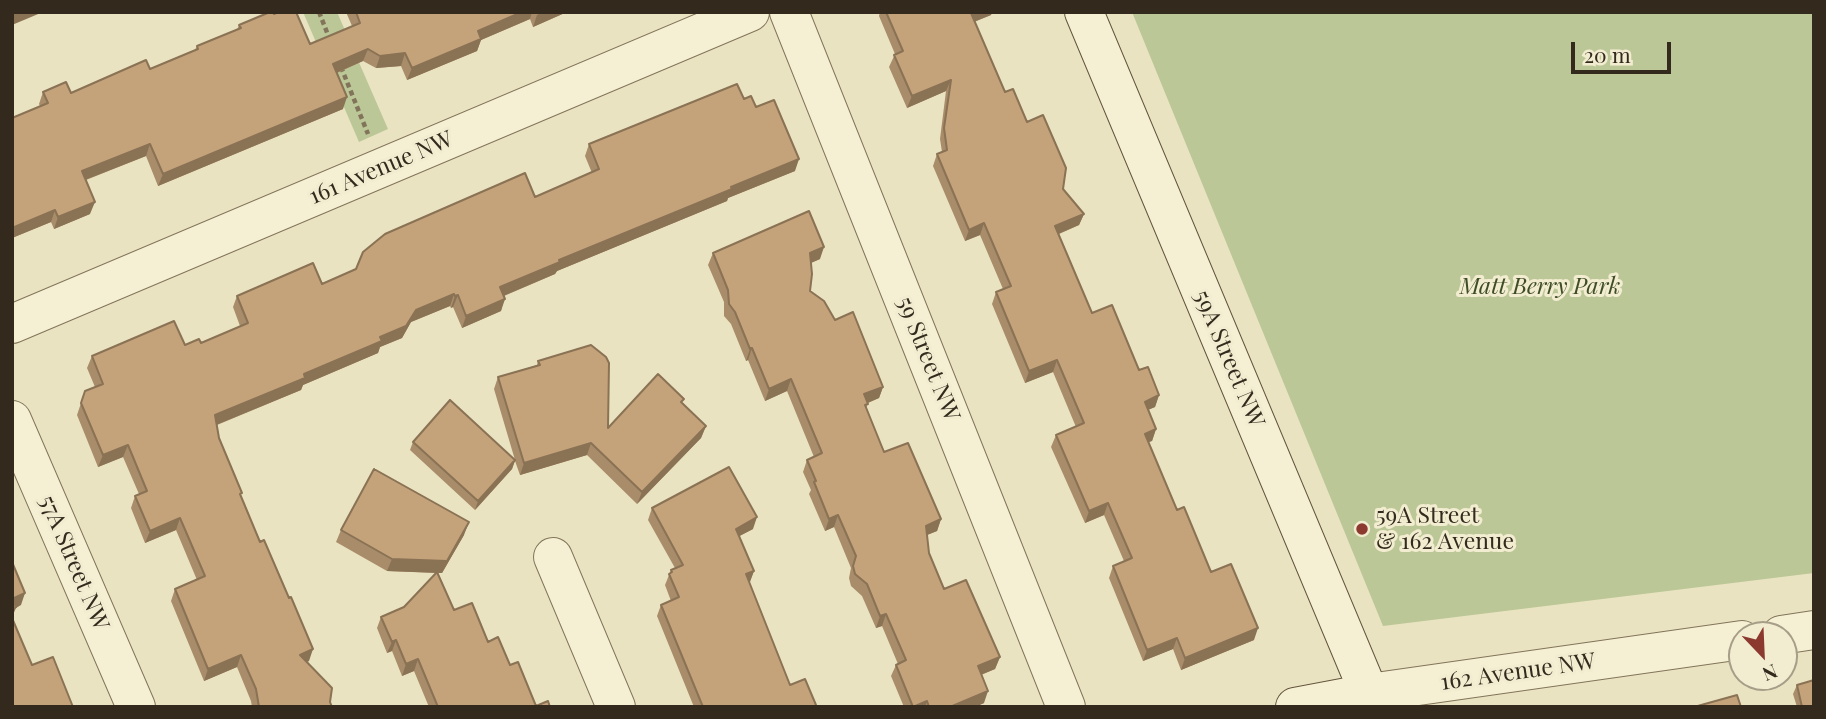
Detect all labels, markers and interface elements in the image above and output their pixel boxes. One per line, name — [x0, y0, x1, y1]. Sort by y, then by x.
scale bar — [1574, 28, 1674, 72]
text: 20 m — [1584, 40, 1631, 68]
street label: 161 Avenue NW — [305, 125, 457, 211]
park label: Matt Berry Park — [1460, 273, 1620, 301]
street label: 59A Street NW — [1188, 286, 1270, 432]
street label: 59 Street NW — [891, 293, 965, 425]
street label: 57A Street NW — [33, 491, 115, 635]
place label: 59A Street & 162 Avenue — [1376, 502, 1514, 556]
marker: 59A Street & 162 Avenue — [1354, 521, 1370, 537]
north arrow — [1728, 621, 1798, 691]
street label: 162 Avenue NW — [1439, 647, 1597, 697]
text: N — [1759, 659, 1782, 688]

